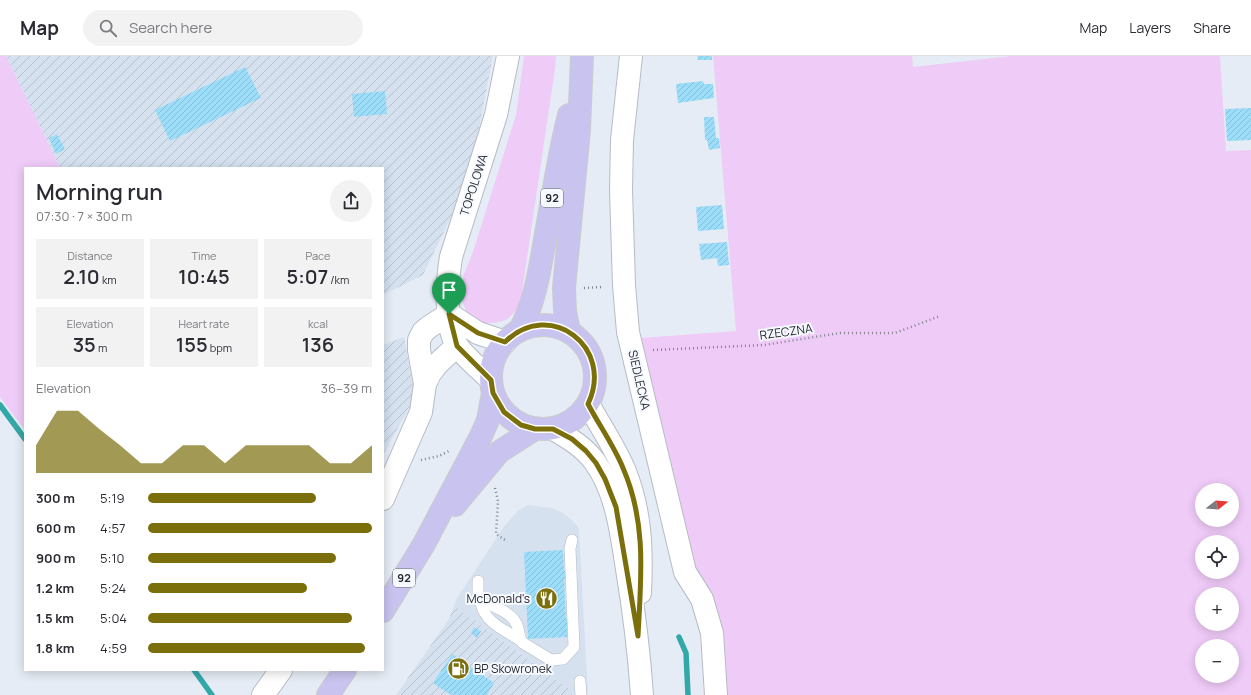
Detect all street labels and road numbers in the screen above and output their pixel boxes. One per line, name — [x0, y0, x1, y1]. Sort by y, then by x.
street label: TOPOLOWA — [456, 151, 492, 218]
road number: 92 — [541, 189, 563, 207]
street label: RZECZNA — [758, 319, 814, 344]
street label: SIEDLECKA — [624, 348, 655, 412]
road number: 92 — [393, 569, 415, 587]

